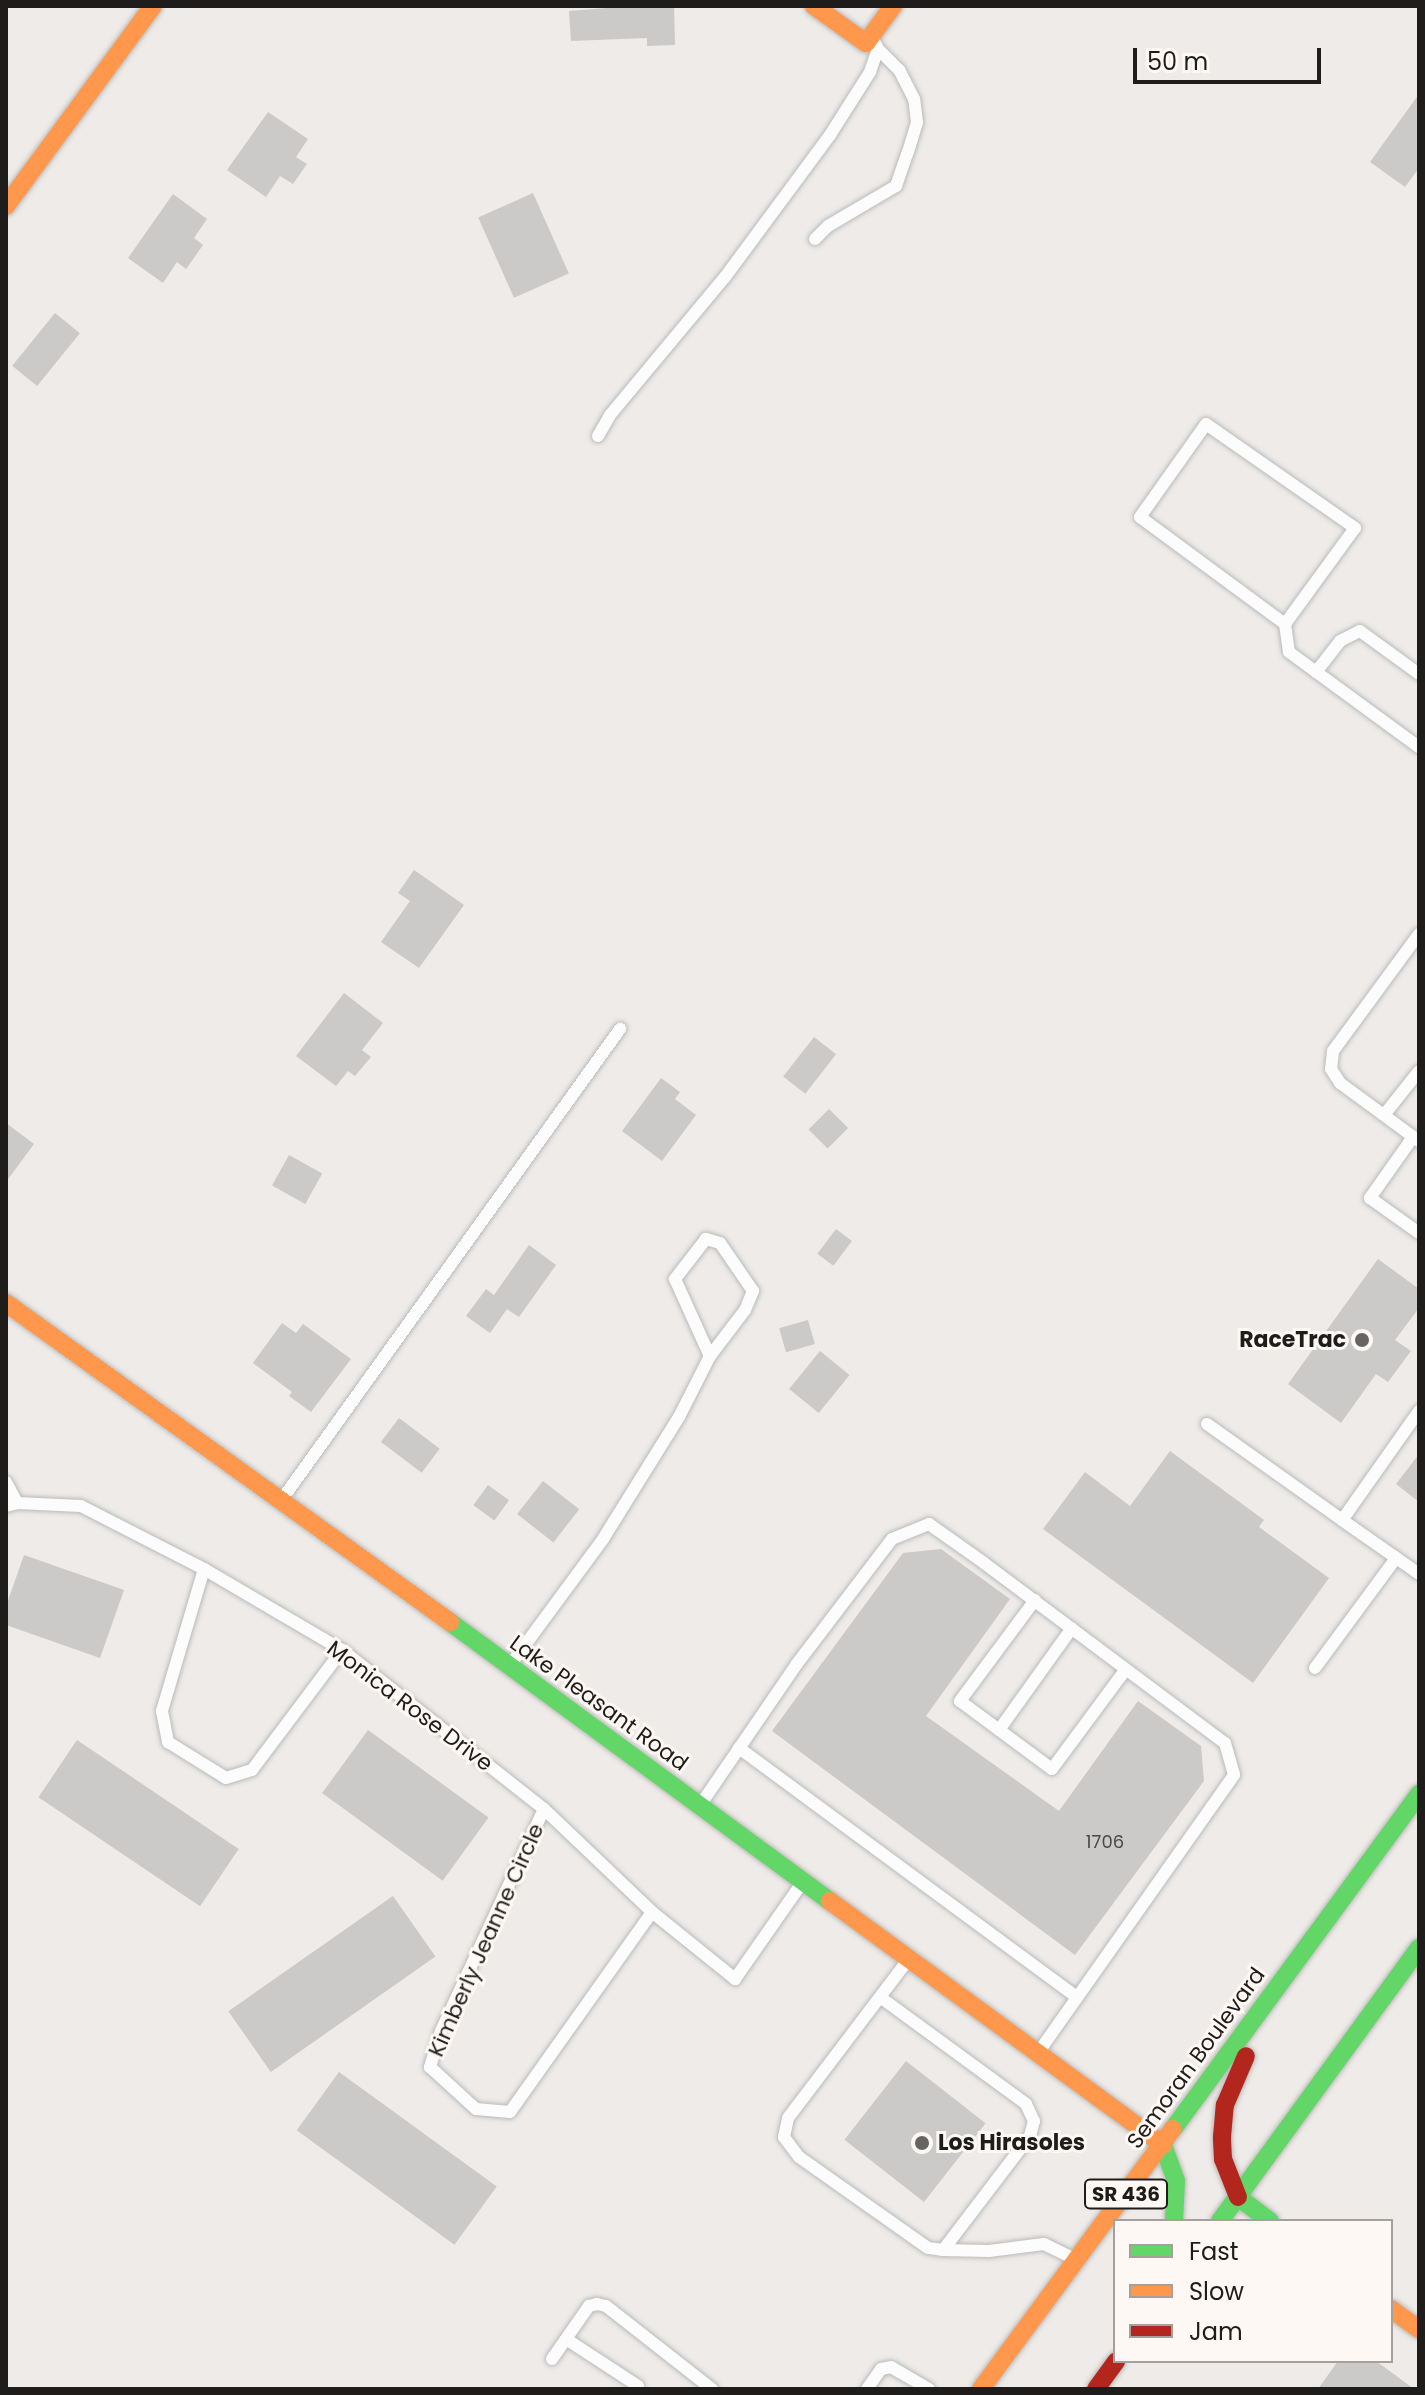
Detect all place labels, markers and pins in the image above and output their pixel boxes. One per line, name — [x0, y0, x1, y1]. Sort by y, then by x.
place label: RaceTrac — [1239, 1327, 1346, 1353]
marker: RaceTrac — [1353, 1331, 1371, 1349]
place label: Los Hirasoles — [938, 2130, 1085, 2156]
marker: Los Hirasoles — [913, 2134, 931, 2152]

